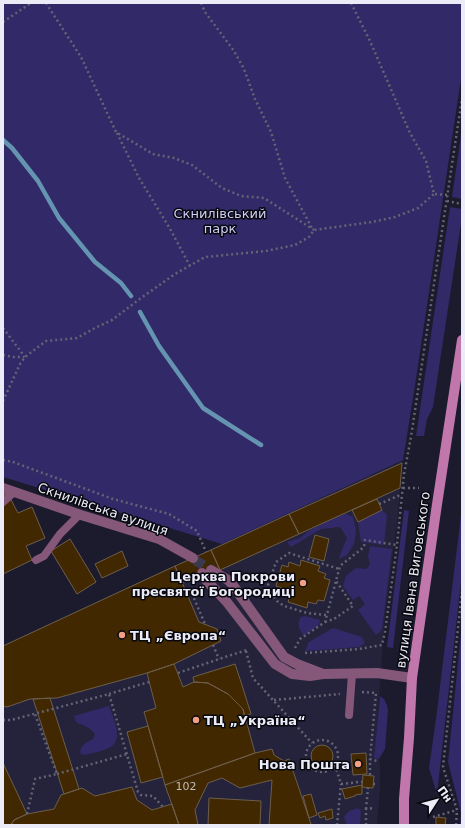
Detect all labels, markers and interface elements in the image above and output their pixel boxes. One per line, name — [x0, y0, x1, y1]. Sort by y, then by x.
park label: Скнилівський парк — [173, 206, 267, 236]
street label: Скнилівська вулиця — [36, 480, 170, 538]
street label: вулиця Івана Виговського — [393, 491, 433, 669]
place label: Церква Покрови пресвятої Богородиці — [132, 569, 295, 599]
marker: Церква Покрови пресвятої Богородиці — [298, 578, 308, 588]
place label: ТЦ „Європа“ — [130, 628, 226, 643]
marker: ТЦ „Європа“ — [117, 630, 127, 640]
place label: ТЦ „Україна“ — [204, 713, 306, 728]
marker: ТЦ „Україна“ — [191, 715, 201, 725]
place label: Нова Пошта — [259, 757, 350, 772]
marker: Нова Пошта — [353, 759, 363, 769]
house number: 102 — [176, 780, 197, 793]
north arrow — [417, 780, 457, 820]
text: Пн — [434, 784, 455, 805]

